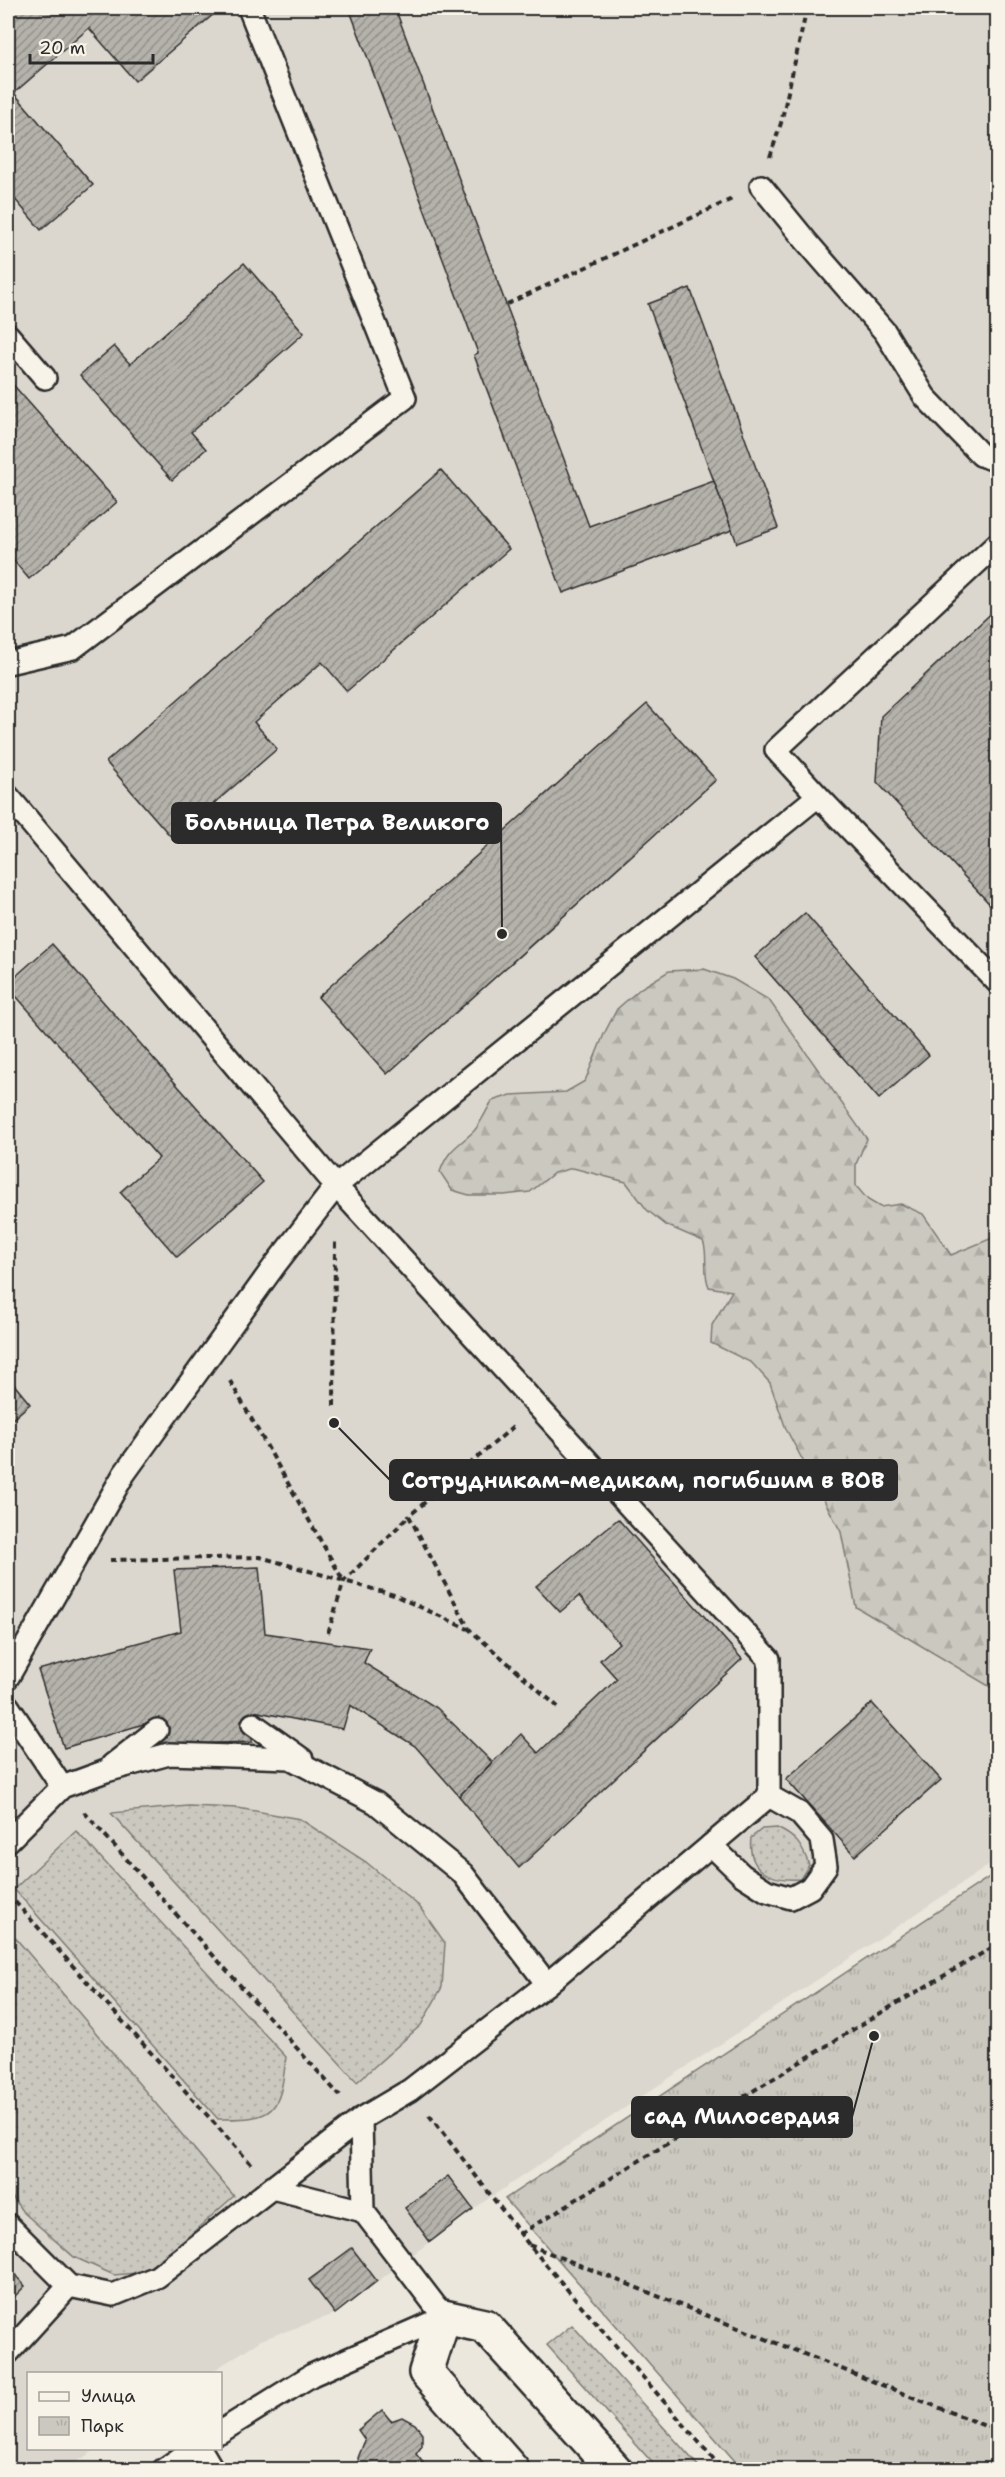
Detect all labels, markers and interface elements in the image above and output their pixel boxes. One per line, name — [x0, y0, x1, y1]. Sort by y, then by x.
scale bar — [30, 27, 153, 65]
text: 20 m — [39, 36, 85, 60]
callout: Больница Петра Великого — [172, 803, 501, 843]
text: Больница Петра Великого — [185, 808, 489, 837]
callout: Сотрудникам-медикам, погибшим в ВОВ — [390, 1460, 897, 1500]
text: Сотрудникам-медикам, погибшим в ВОВ — [401, 1466, 885, 1495]
callout: сад Милосердия — [632, 2097, 852, 2137]
text: сад Милосердия — [644, 2102, 840, 2131]
legend — [27, 2372, 222, 2450]
text: Улица — [81, 2384, 135, 2408]
text: Парк — [81, 2414, 124, 2438]

